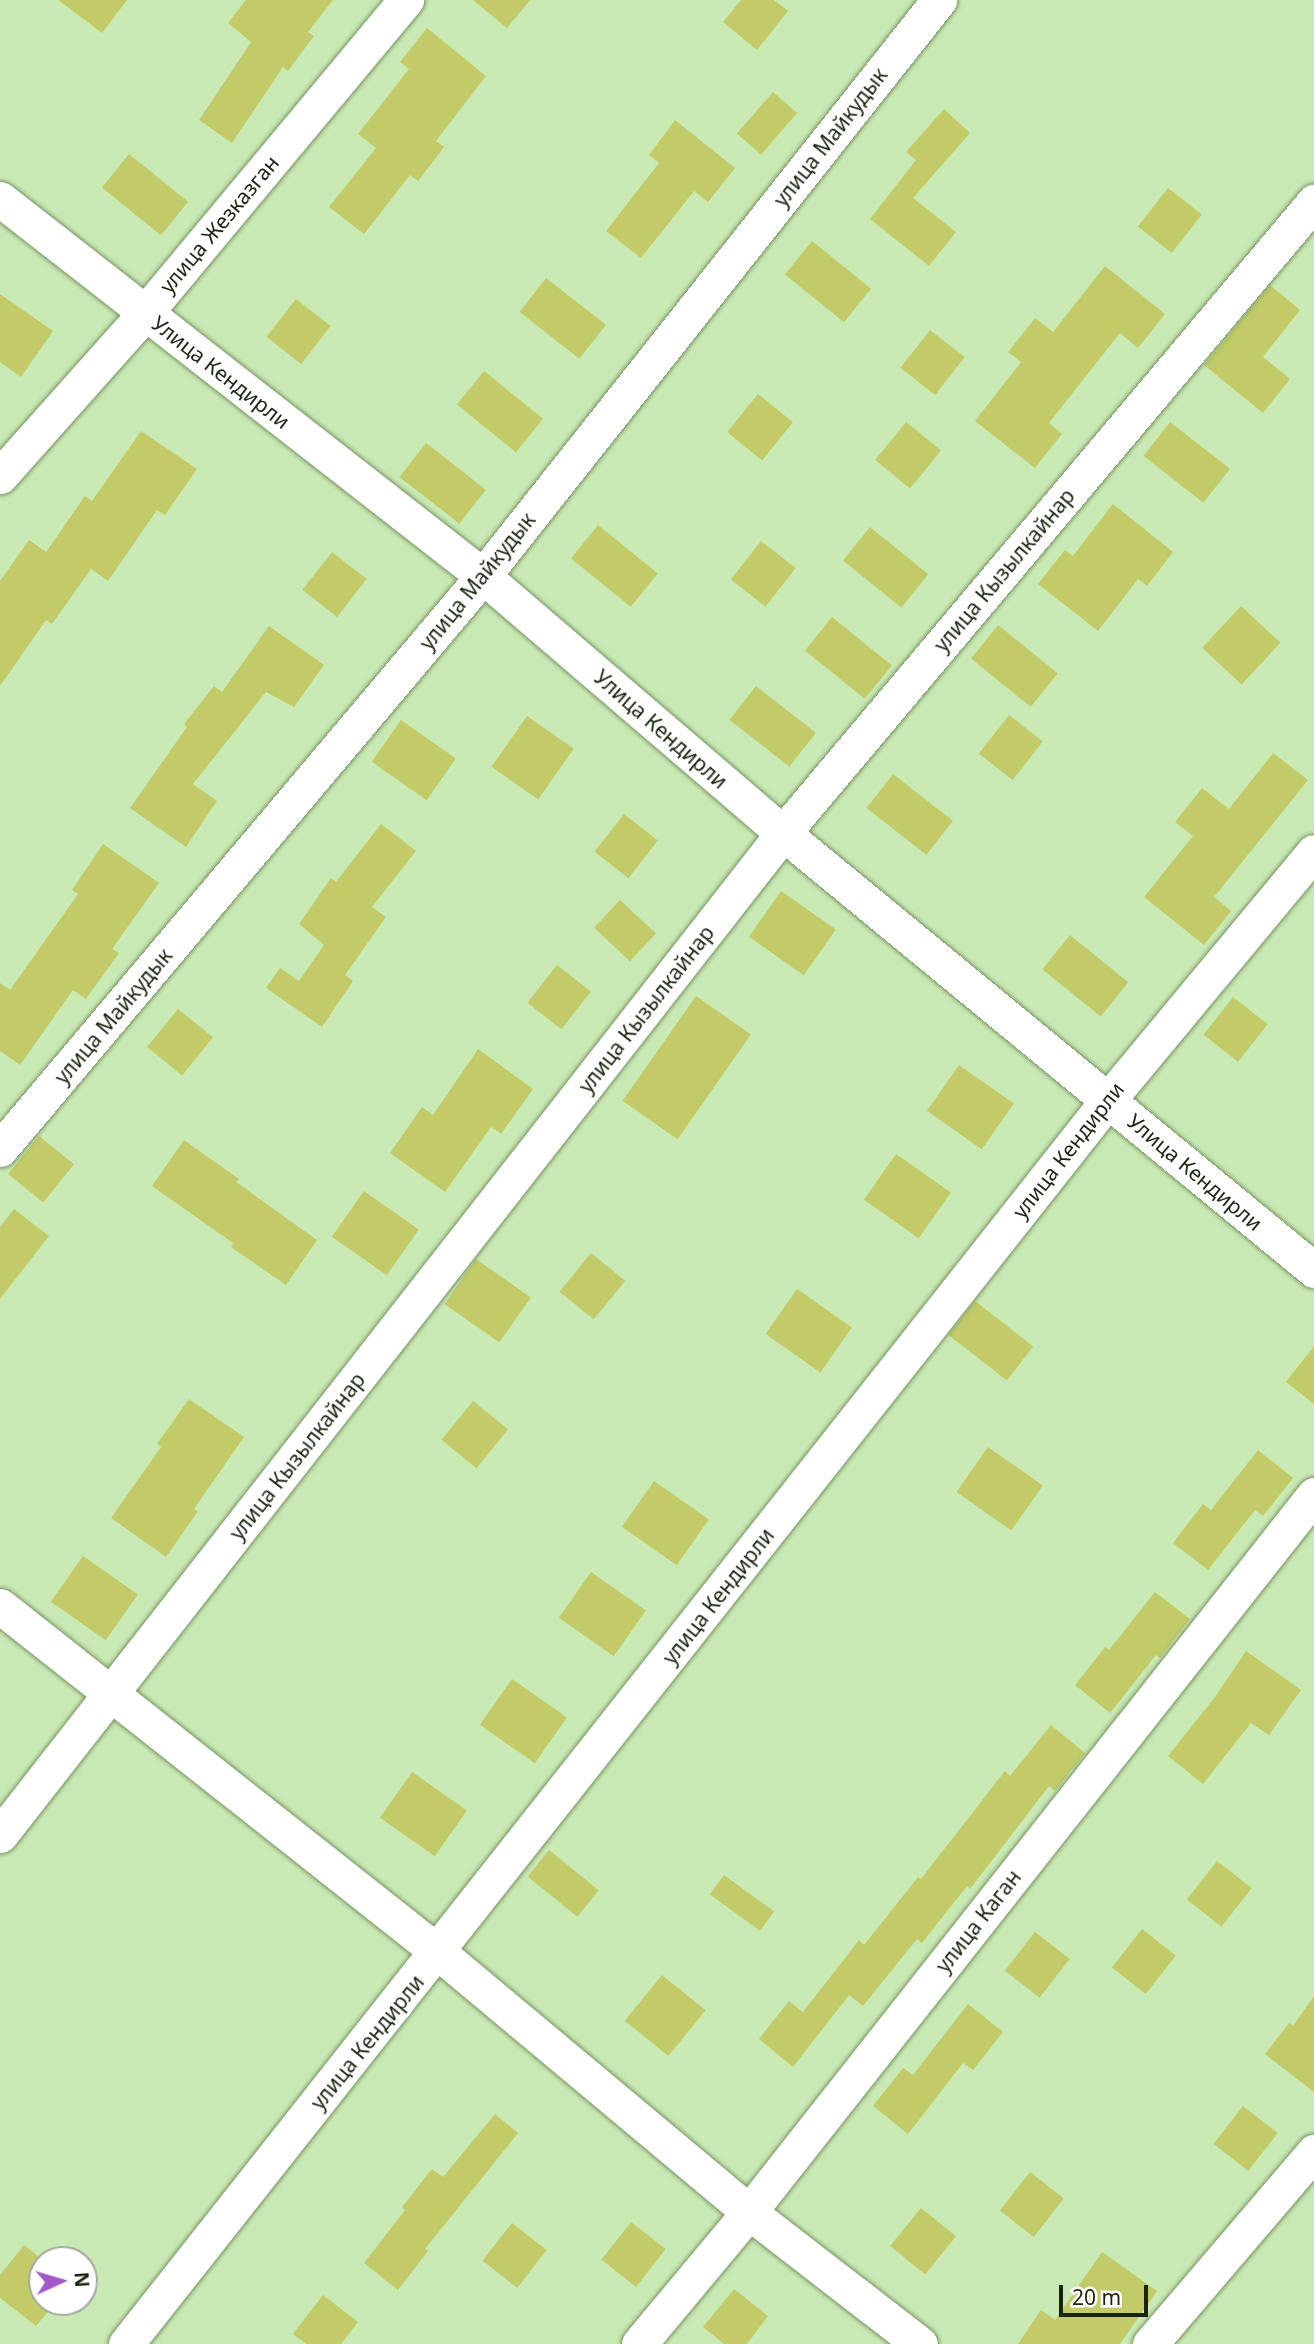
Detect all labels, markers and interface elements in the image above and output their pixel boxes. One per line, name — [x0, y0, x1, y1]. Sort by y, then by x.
street label: улица Майкудык — [768, 63, 892, 211]
street label: улица Жезказган — [154, 150, 284, 298]
street label: Улица Кендирли — [147, 310, 295, 434]
street label: улица Кызылкайнар — [928, 483, 1080, 657]
street label: улица Майкудык — [414, 507, 540, 655]
street label: Улица Кендирли — [589, 664, 733, 794]
street label: улица Кызылкайнар — [573, 920, 719, 1098]
street label: улица Майкудык — [49, 943, 177, 1089]
street label: улица Кендирли — [1007, 1077, 1129, 1223]
street label: Улица Кендирли — [1122, 1108, 1268, 1236]
street label: улица Кызылкайнар — [224, 1367, 370, 1545]
street label: улица Кендирли — [657, 1523, 779, 1669]
street label: улица Каган — [930, 1865, 1026, 1977]
street label: улица Кендирли — [305, 1970, 429, 2114]
north arrow — [28, 2246, 98, 2316]
scale bar — [1062, 2270, 1151, 2314]
text: N — [68, 2271, 95, 2288]
text: 20 m — [1072, 2283, 1121, 2311]

